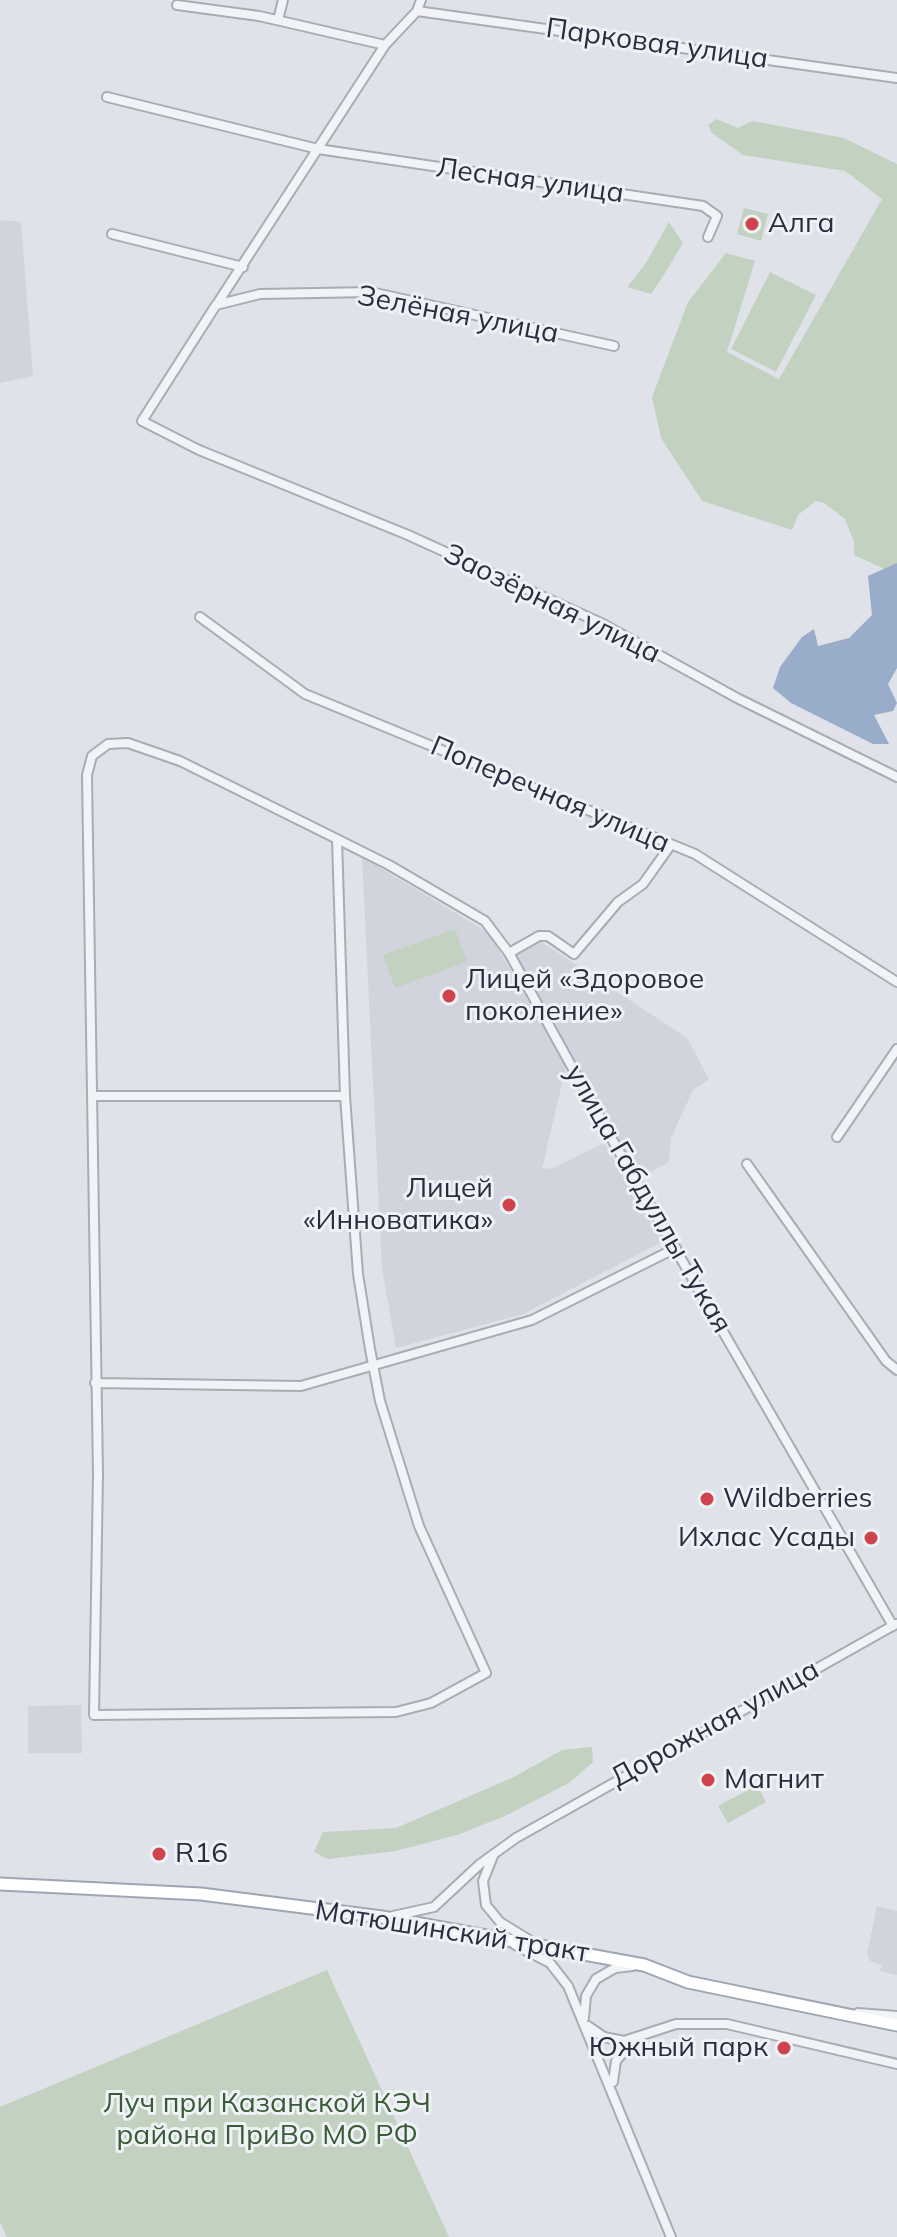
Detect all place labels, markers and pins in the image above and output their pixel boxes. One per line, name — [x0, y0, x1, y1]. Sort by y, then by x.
place label: Алга — [768, 207, 835, 241]
marker: Алга — [743, 215, 761, 233]
place label: Лицей «Здоровое поколение» — [465, 963, 704, 1029]
marker: Лицей «Здоровое поколение» — [440, 987, 458, 1005]
place label: Лицей «Инноватика» — [303, 1172, 493, 1238]
marker: Лицей «Инноватика» — [500, 1196, 518, 1214]
place label: Wildberries — [723, 1482, 872, 1516]
marker: Wildberries — [698, 1490, 716, 1508]
place label: Ихлас Усады — [678, 1521, 855, 1555]
marker: Ихлас Усады — [862, 1529, 880, 1547]
place label: Магнит — [724, 1763, 824, 1797]
marker: Магнит — [699, 1771, 717, 1789]
place label: R16 — [175, 1837, 228, 1871]
marker: R16 — [150, 1845, 168, 1863]
place label: Южный парк — [589, 2031, 768, 2065]
marker: Южный парк — [775, 2039, 793, 2057]

